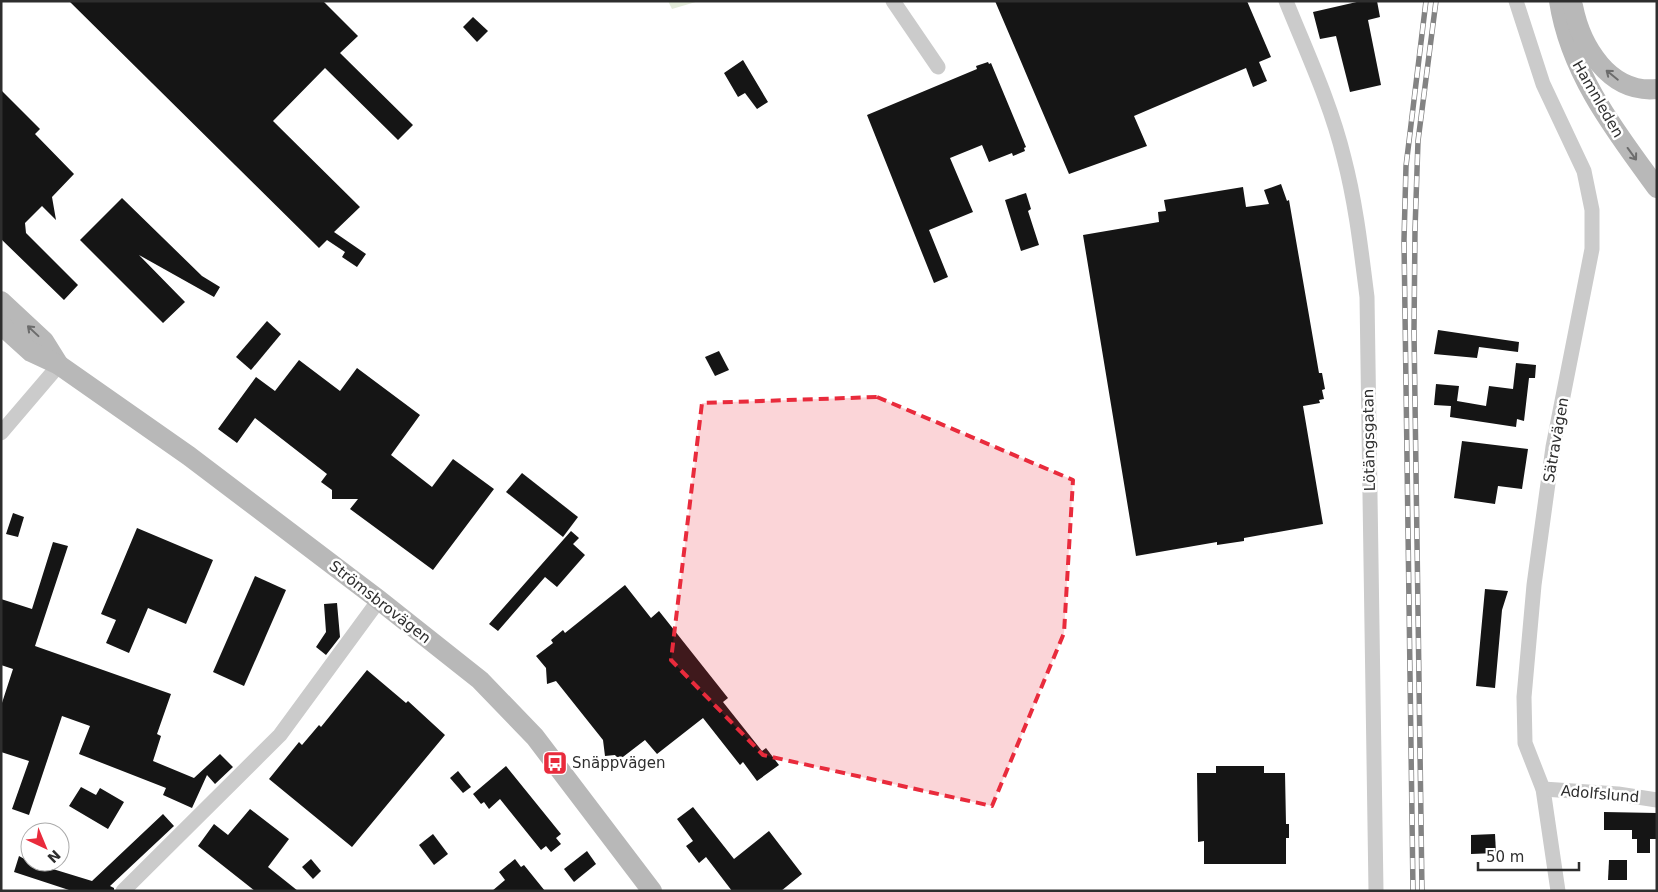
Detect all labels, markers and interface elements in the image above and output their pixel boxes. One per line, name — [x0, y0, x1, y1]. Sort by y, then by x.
street label: Hamnleden — [1569, 57, 1627, 141]
one-way arrow — [1605, 70, 1619, 80]
one-way arrow — [1627, 147, 1637, 161]
one-way arrow — [26, 325, 39, 337]
street label: Lötängsgatan — [1359, 389, 1379, 491]
street label: Sätravägen — [1540, 396, 1572, 484]
street label: Strömsbrovägen — [326, 557, 434, 647]
bus stop icon: Snäppvägen — [542, 750, 568, 776]
place label: Snäppvägen — [572, 754, 666, 772]
street label: Adolfslund — [1560, 782, 1640, 806]
north arrow — [20, 822, 70, 872]
scale bar — [1478, 840, 1579, 872]
text: N — [44, 847, 64, 866]
text: 50 m — [1486, 848, 1524, 866]

